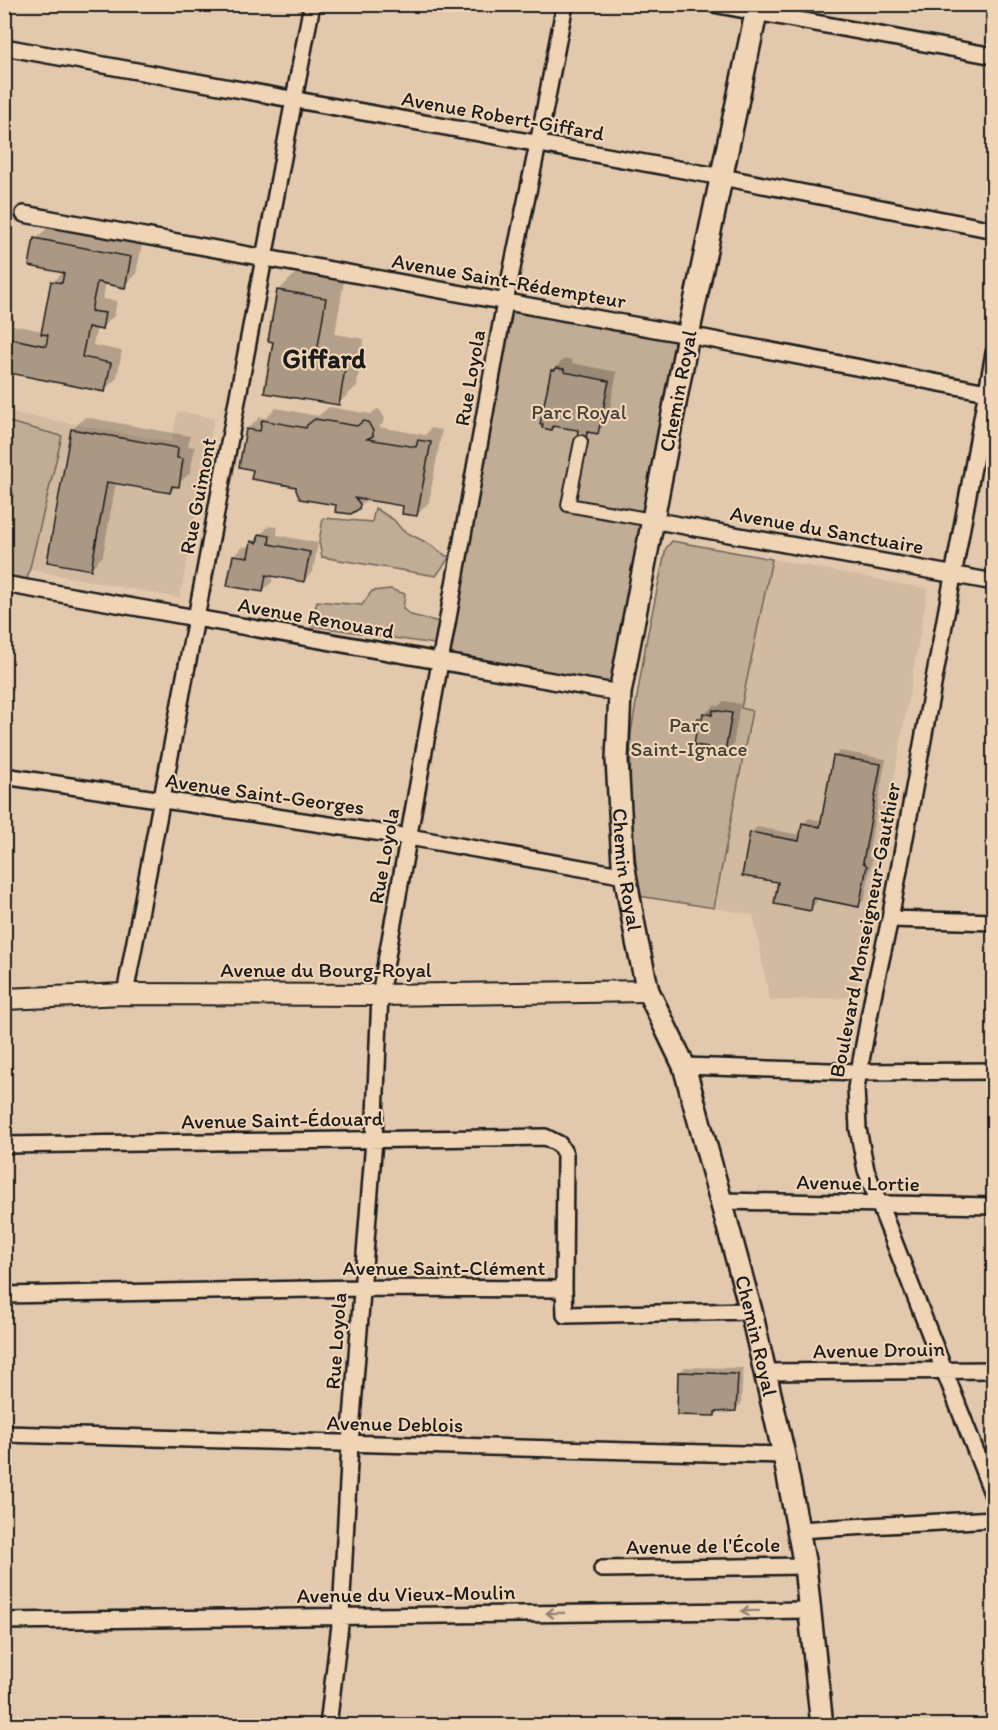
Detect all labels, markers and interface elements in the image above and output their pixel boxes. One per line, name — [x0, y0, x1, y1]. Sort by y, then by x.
street label: Avenue Robert-Giffard — [400, 85, 607, 146]
street label: Avenue Saint-Rédempteur — [390, 248, 629, 314]
street label: Rue Loyola — [449, 328, 490, 428]
street label: Chemin Royal — [653, 328, 702, 454]
district label: Giffard — [282, 342, 366, 375]
park label: Parc Royal — [531, 399, 627, 424]
street label: Rue Guimont — [174, 436, 221, 556]
street label: Avenue du Sanctuaire — [728, 500, 926, 559]
street label: Avenue Renouard — [236, 592, 396, 644]
park label: Parc Saint-Ignace — [630, 712, 748, 761]
street label: Avenue Saint-Georges — [164, 767, 366, 820]
street label: Boulevard Monseigneur-Gauthier — [824, 780, 906, 1080]
street label: Rue Loyola — [363, 806, 404, 906]
street label: Chemin Royal — [608, 807, 648, 933]
street label: Avenue du Bourg-Royal — [220, 957, 432, 982]
street label: Avenue Saint-Édouard — [181, 1105, 383, 1134]
street label: Avenue Lortie — [796, 1169, 920, 1196]
street label: Avenue Saint-Clément — [343, 1255, 546, 1280]
street label: Chemin Royal — [730, 1272, 783, 1399]
street label: Rue Loyola — [320, 1292, 351, 1390]
street label: Avenue Drouin — [813, 1336, 945, 1363]
street label: Avenue Deblois — [327, 1410, 464, 1437]
street label: Avenue de l'École — [626, 1532, 780, 1559]
street label: Avenue du Vieux-Moulin — [296, 1579, 516, 1608]
one-way arrow — [741, 1605, 761, 1616]
one-way arrow — [546, 1607, 566, 1619]

